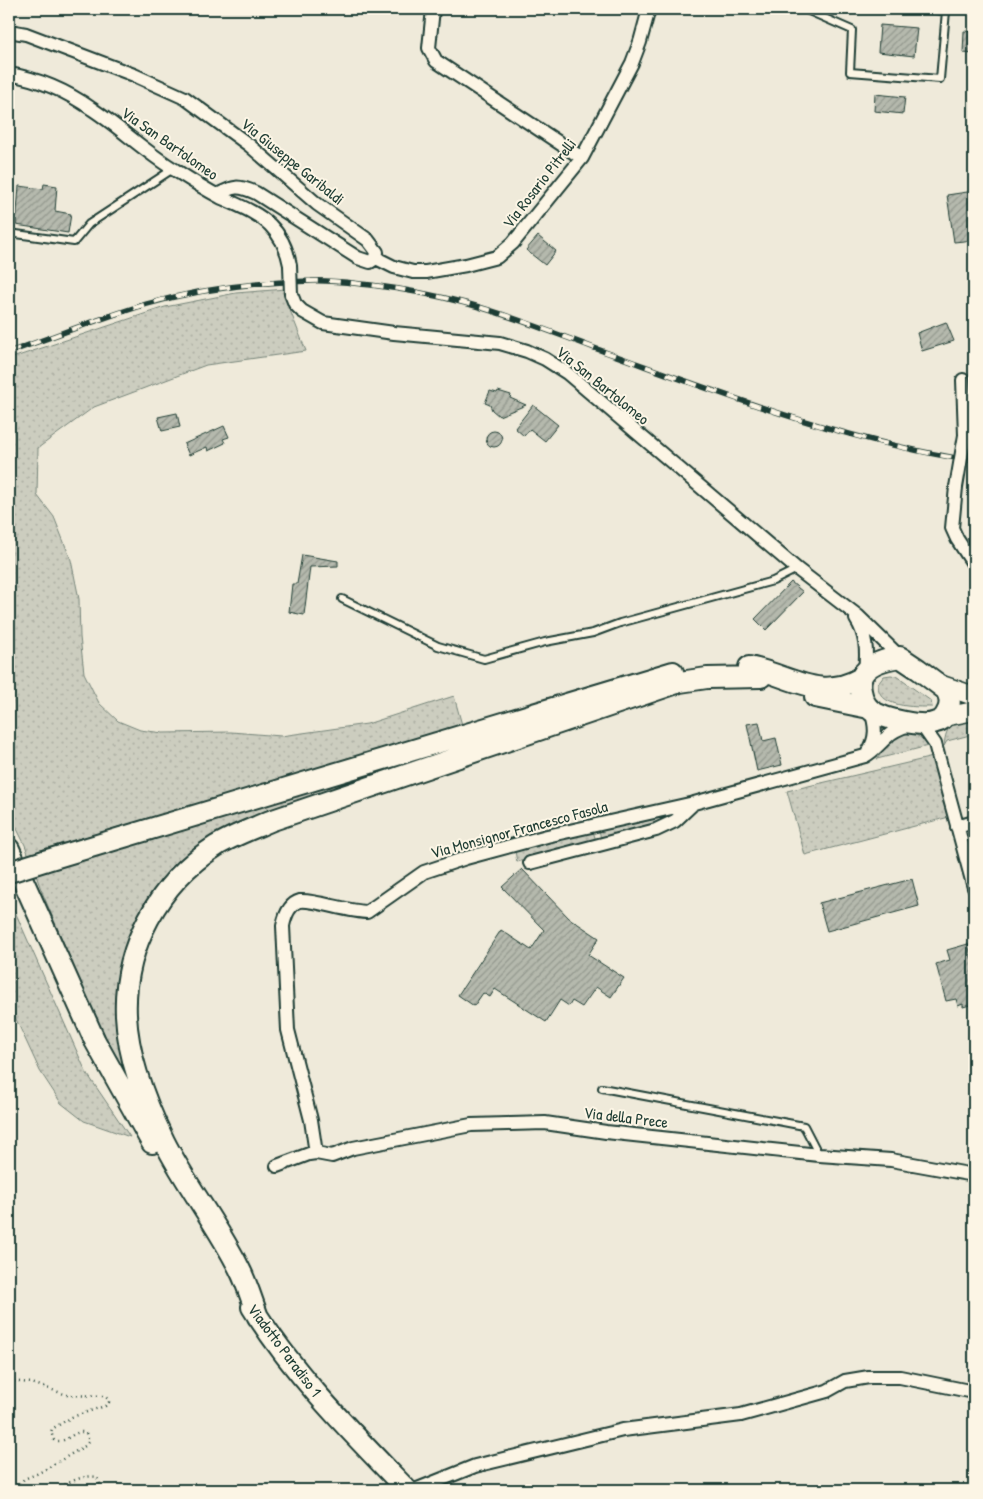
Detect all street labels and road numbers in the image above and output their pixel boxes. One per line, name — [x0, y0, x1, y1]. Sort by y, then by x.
street label: Via San Bartolomeo — [117, 101, 223, 185]
street label: Via Giuseppe Garibaldi — [237, 112, 349, 210]
street label: Via Rosario Pitrelli — [497, 134, 581, 232]
street label: Via San Bartolomeo — [552, 341, 655, 430]
street label: Via Monsignor Francesco Fasola — [428, 795, 610, 863]
street label: Via della Prece — [583, 1101, 670, 1133]
street label: Viadotto Paradiso 1 — [243, 1299, 327, 1401]

